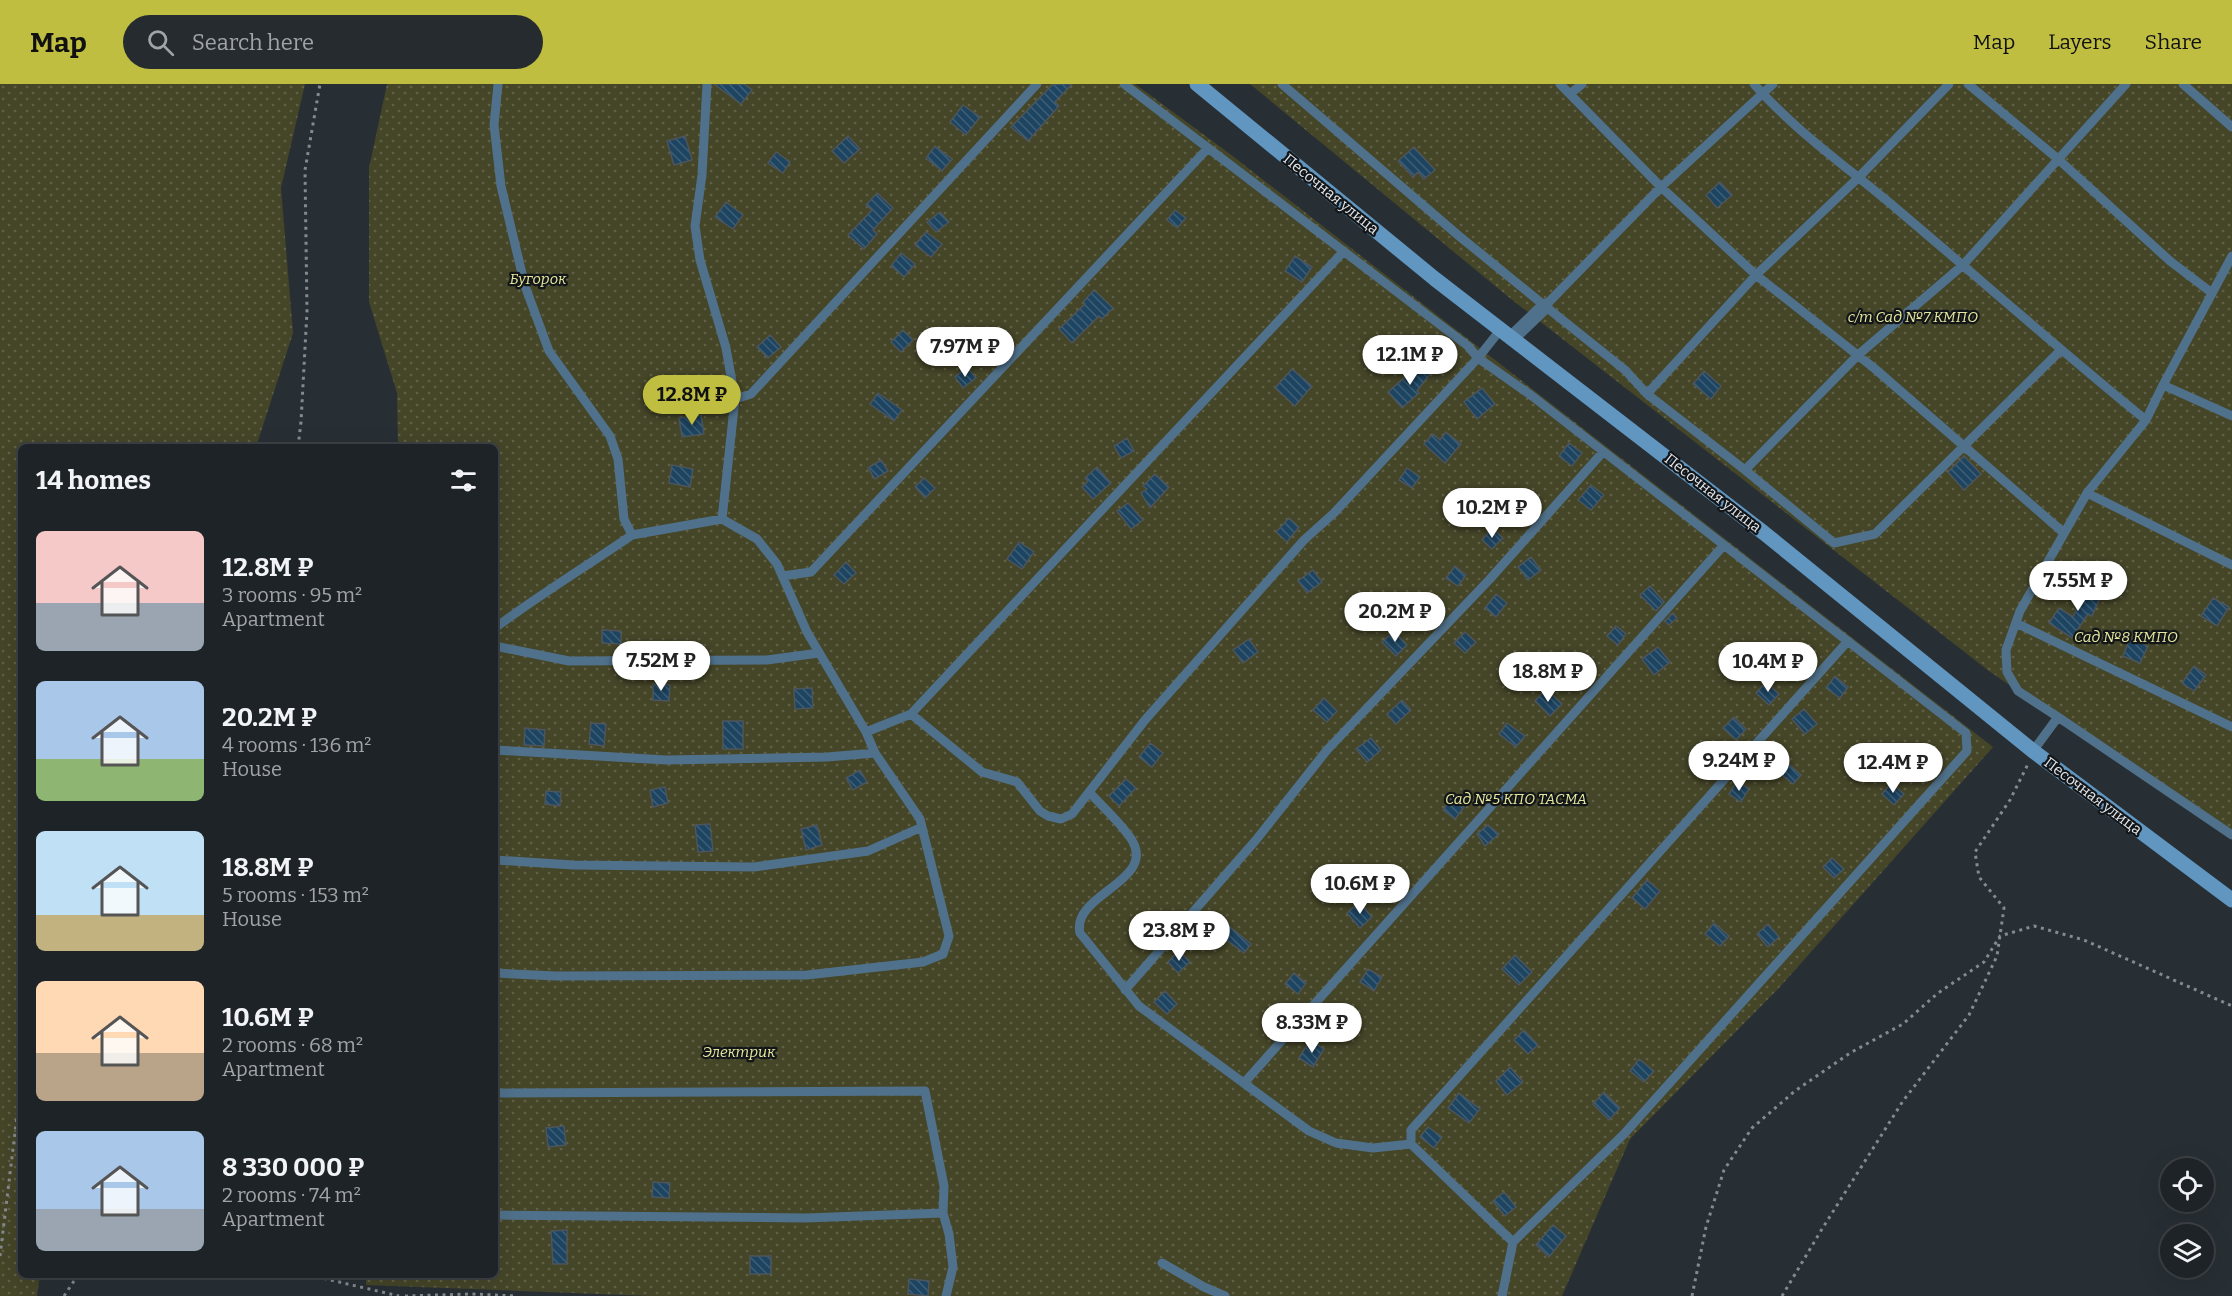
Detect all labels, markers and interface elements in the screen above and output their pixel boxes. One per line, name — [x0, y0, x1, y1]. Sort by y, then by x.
search box — [123, 15, 543, 69]
text: Map — [30, 26, 87, 59]
icon: search — [144, 26, 177, 59]
text: Search here — [192, 29, 314, 56]
text: Map — [1973, 29, 2015, 55]
text: Layers — [2048, 29, 2112, 55]
text: Share — [2145, 29, 2202, 55]
street label: Песочная улица — [1280, 150, 1382, 238]
park label: Бугорок — [509, 270, 567, 288]
park label: с/т Сад №7 КМПО — [1848, 308, 1978, 326]
pin: 7.97M ₽ — [910, 327, 1020, 378]
text: 7.97M ₽ — [930, 334, 1000, 358]
pin: 12.1M ₽ — [1355, 335, 1465, 386]
text: 12.1M ₽ — [1377, 342, 1444, 366]
pin: 12.8M ₽ — [637, 375, 747, 426]
text: 12.8M ₽ — [657, 382, 727, 406]
street label: Песочная улица — [1661, 450, 1765, 536]
icon: filters — [447, 464, 480, 497]
text: 14 homes — [36, 465, 151, 496]
pin: 10.2M ₽ — [1437, 488, 1547, 539]
text: 10.2M ₽ — [1457, 495, 1527, 519]
text: 12.8M ₽ — [222, 552, 313, 583]
icon: home — [84, 555, 156, 627]
pin: 7.55M ₽ — [2023, 561, 2133, 612]
text: 7.55M ₽ — [2043, 568, 2113, 592]
text: 3 rooms · 95 m² — [222, 583, 362, 607]
pin: 20.2M ₽ — [1340, 592, 1450, 643]
text: 20.2M ₽ — [1358, 599, 1432, 623]
text: Apartment — [222, 607, 325, 631]
park label: Сад №8 КМПО — [2074, 628, 2178, 646]
pin: 7.52M ₽ — [606, 641, 716, 692]
pin: 10.4M ₽ — [1713, 642, 1823, 693]
text: 7.52M ₽ — [626, 648, 696, 672]
text: 10.4M ₽ — [1732, 649, 1804, 673]
pin: 18.8M ₽ — [1493, 652, 1603, 703]
text: 18.8M ₽ — [1513, 659, 1583, 683]
text: 20.2M ₽ — [222, 702, 317, 733]
icon: home — [84, 705, 156, 777]
text: 4 rooms · 136 m² — [222, 733, 371, 757]
pin: 9.24M ₽ — [1684, 741, 1794, 792]
pin: 12.4M ₽ — [1838, 743, 1948, 794]
text: 9.24M ₽ — [1702, 748, 1776, 772]
text: 12.4M ₽ — [1858, 750, 1928, 774]
street label: Песочная улица — [2041, 753, 2145, 839]
text: House — [222, 757, 282, 781]
park label: Сад №5 КПО ТАСМА — [1445, 790, 1587, 808]
text: 18.8M ₽ — [222, 852, 314, 883]
icon: home — [84, 855, 156, 927]
pin: 10.6M ₽ — [1305, 864, 1415, 915]
text: 10.6M ₽ — [1325, 871, 1395, 895]
text: 5 rooms · 153 m² — [222, 883, 369, 907]
text: House — [222, 907, 282, 931]
pin: 23.8M ₽ — [1124, 911, 1234, 962]
text: 23.8M ₽ — [1143, 918, 1215, 942]
text: 10.6M ₽ — [222, 1002, 314, 1033]
pin: 8.33M ₽ — [1257, 1003, 1367, 1054]
icon: home — [84, 1005, 156, 1077]
text: 8.33M ₽ — [1276, 1010, 1348, 1034]
text: 2 rooms · 68 m² — [222, 1033, 363, 1057]
park label: Электрик — [703, 1043, 776, 1061]
text: Apartment — [222, 1057, 325, 1081]
text: 8 330 000 ₽ — [222, 1152, 364, 1183]
icon: home — [84, 1155, 156, 1227]
map controls — [2160, 1158, 2214, 1278]
button: locate — [2160, 1158, 2214, 1212]
text: 2 rooms · 74 m² — [222, 1183, 361, 1207]
text: Apartment — [222, 1207, 325, 1231]
button: layers — [2160, 1224, 2214, 1278]

